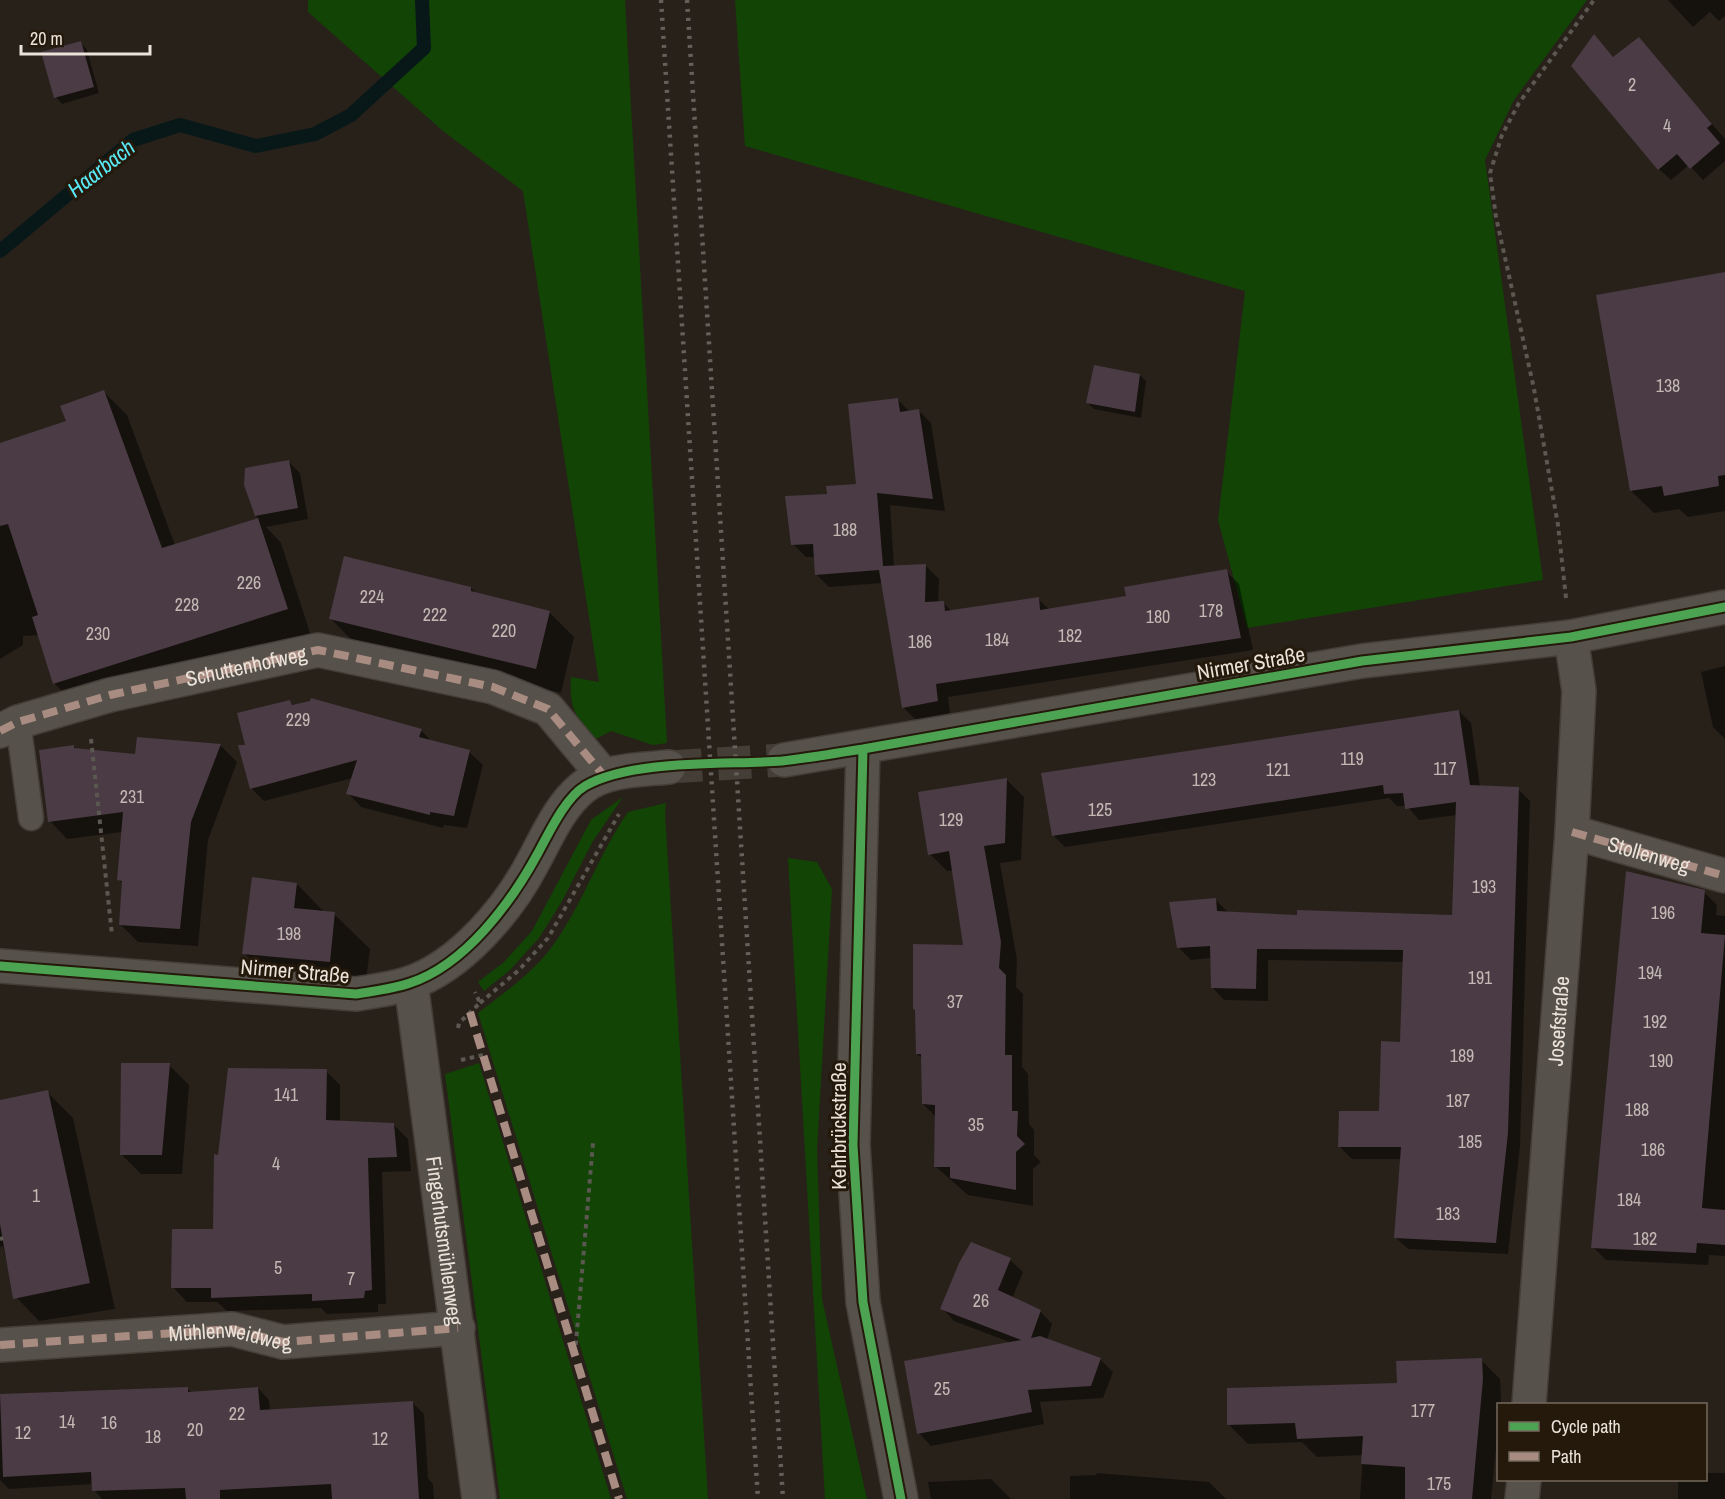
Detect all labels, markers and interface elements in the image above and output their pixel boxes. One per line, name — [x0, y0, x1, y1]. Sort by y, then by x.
scale bar — [21, 18, 150, 56]
text: 20 m — [30, 26, 63, 51]
house number: 2 — [1628, 72, 1636, 97]
house number: 4 — [1663, 113, 1671, 138]
water label: Haarbach — [61, 132, 141, 204]
house number: 138 — [1656, 373, 1680, 398]
house number: 188 — [833, 517, 857, 542]
house number: 226 — [237, 570, 261, 595]
house number: 224 — [360, 584, 384, 609]
house number: 228 — [175, 592, 199, 617]
house number: 178 — [1199, 598, 1223, 623]
house number: 222 — [423, 602, 447, 627]
house number: 180 — [1146, 604, 1170, 629]
house number: 220 — [492, 618, 516, 643]
house number: 230 — [86, 621, 110, 646]
house number: 182 — [1058, 623, 1082, 648]
house number: 184 — [985, 627, 1009, 652]
house number: 186 — [908, 629, 932, 654]
street label: Schuttenhofweg — [182, 638, 310, 693]
street label: Nirmer Straße — [1195, 639, 1307, 687]
house number: 229 — [286, 707, 310, 732]
house number: 119 — [1340, 746, 1364, 771]
house number: 117 — [1433, 756, 1457, 781]
house number: 121 — [1266, 757, 1291, 782]
house number: 123 — [1192, 767, 1216, 792]
house number: 231 — [120, 784, 145, 809]
house number: 125 — [1088, 797, 1112, 822]
house number: 129 — [939, 807, 963, 832]
street label: Stollenweg — [1604, 829, 1694, 880]
house number: 193 — [1472, 874, 1496, 899]
house number: 196 — [1651, 900, 1675, 925]
house number: 198 — [277, 921, 301, 946]
street label: Nirmer Straße — [239, 952, 351, 990]
house number: 194 — [1638, 960, 1662, 985]
house number: 191 — [1468, 965, 1493, 990]
street label: Josefstraße — [1540, 975, 1576, 1067]
house number: 37 — [947, 989, 963, 1014]
house number: 192 — [1643, 1009, 1667, 1034]
house number: 189 — [1450, 1043, 1474, 1068]
house number: 190 — [1649, 1048, 1673, 1073]
street label: Kehrbrückstraße — [824, 1062, 853, 1190]
house number: 141 — [274, 1082, 299, 1107]
house number: 187 — [1446, 1088, 1470, 1113]
house number: 188 — [1625, 1097, 1649, 1122]
house number: 35 — [968, 1112, 984, 1137]
house number: 185 — [1458, 1129, 1482, 1154]
house number: 186 — [1641, 1137, 1665, 1162]
house number: 4 — [272, 1151, 280, 1176]
street label: Fingerhutsmühlenweg — [419, 1154, 471, 1328]
house number: 1 — [32, 1183, 41, 1208]
house number: 184 — [1617, 1187, 1641, 1212]
house number: 183 — [1436, 1201, 1460, 1226]
house number: 182 — [1633, 1226, 1657, 1251]
house number: 5 — [274, 1255, 282, 1280]
house number: 7 — [347, 1266, 355, 1291]
house number: 26 — [973, 1288, 989, 1313]
street label: Mühlenweidweg — [167, 1314, 293, 1357]
house number: 25 — [934, 1376, 950, 1401]
house number: 177 — [1411, 1398, 1435, 1423]
house number: 22 — [229, 1401, 245, 1426]
legend — [1497, 1403, 1707, 1481]
house number: 14 — [59, 1409, 75, 1434]
house number: 16 — [101, 1410, 117, 1435]
text: Cycle path — [1551, 1414, 1621, 1439]
house number: 20 — [187, 1417, 203, 1442]
house number: 12 — [15, 1420, 31, 1445]
house number: 18 — [145, 1424, 161, 1449]
house number: 12 — [372, 1426, 388, 1451]
text: Path — [1551, 1444, 1581, 1469]
house number: 175 — [1427, 1471, 1451, 1496]

